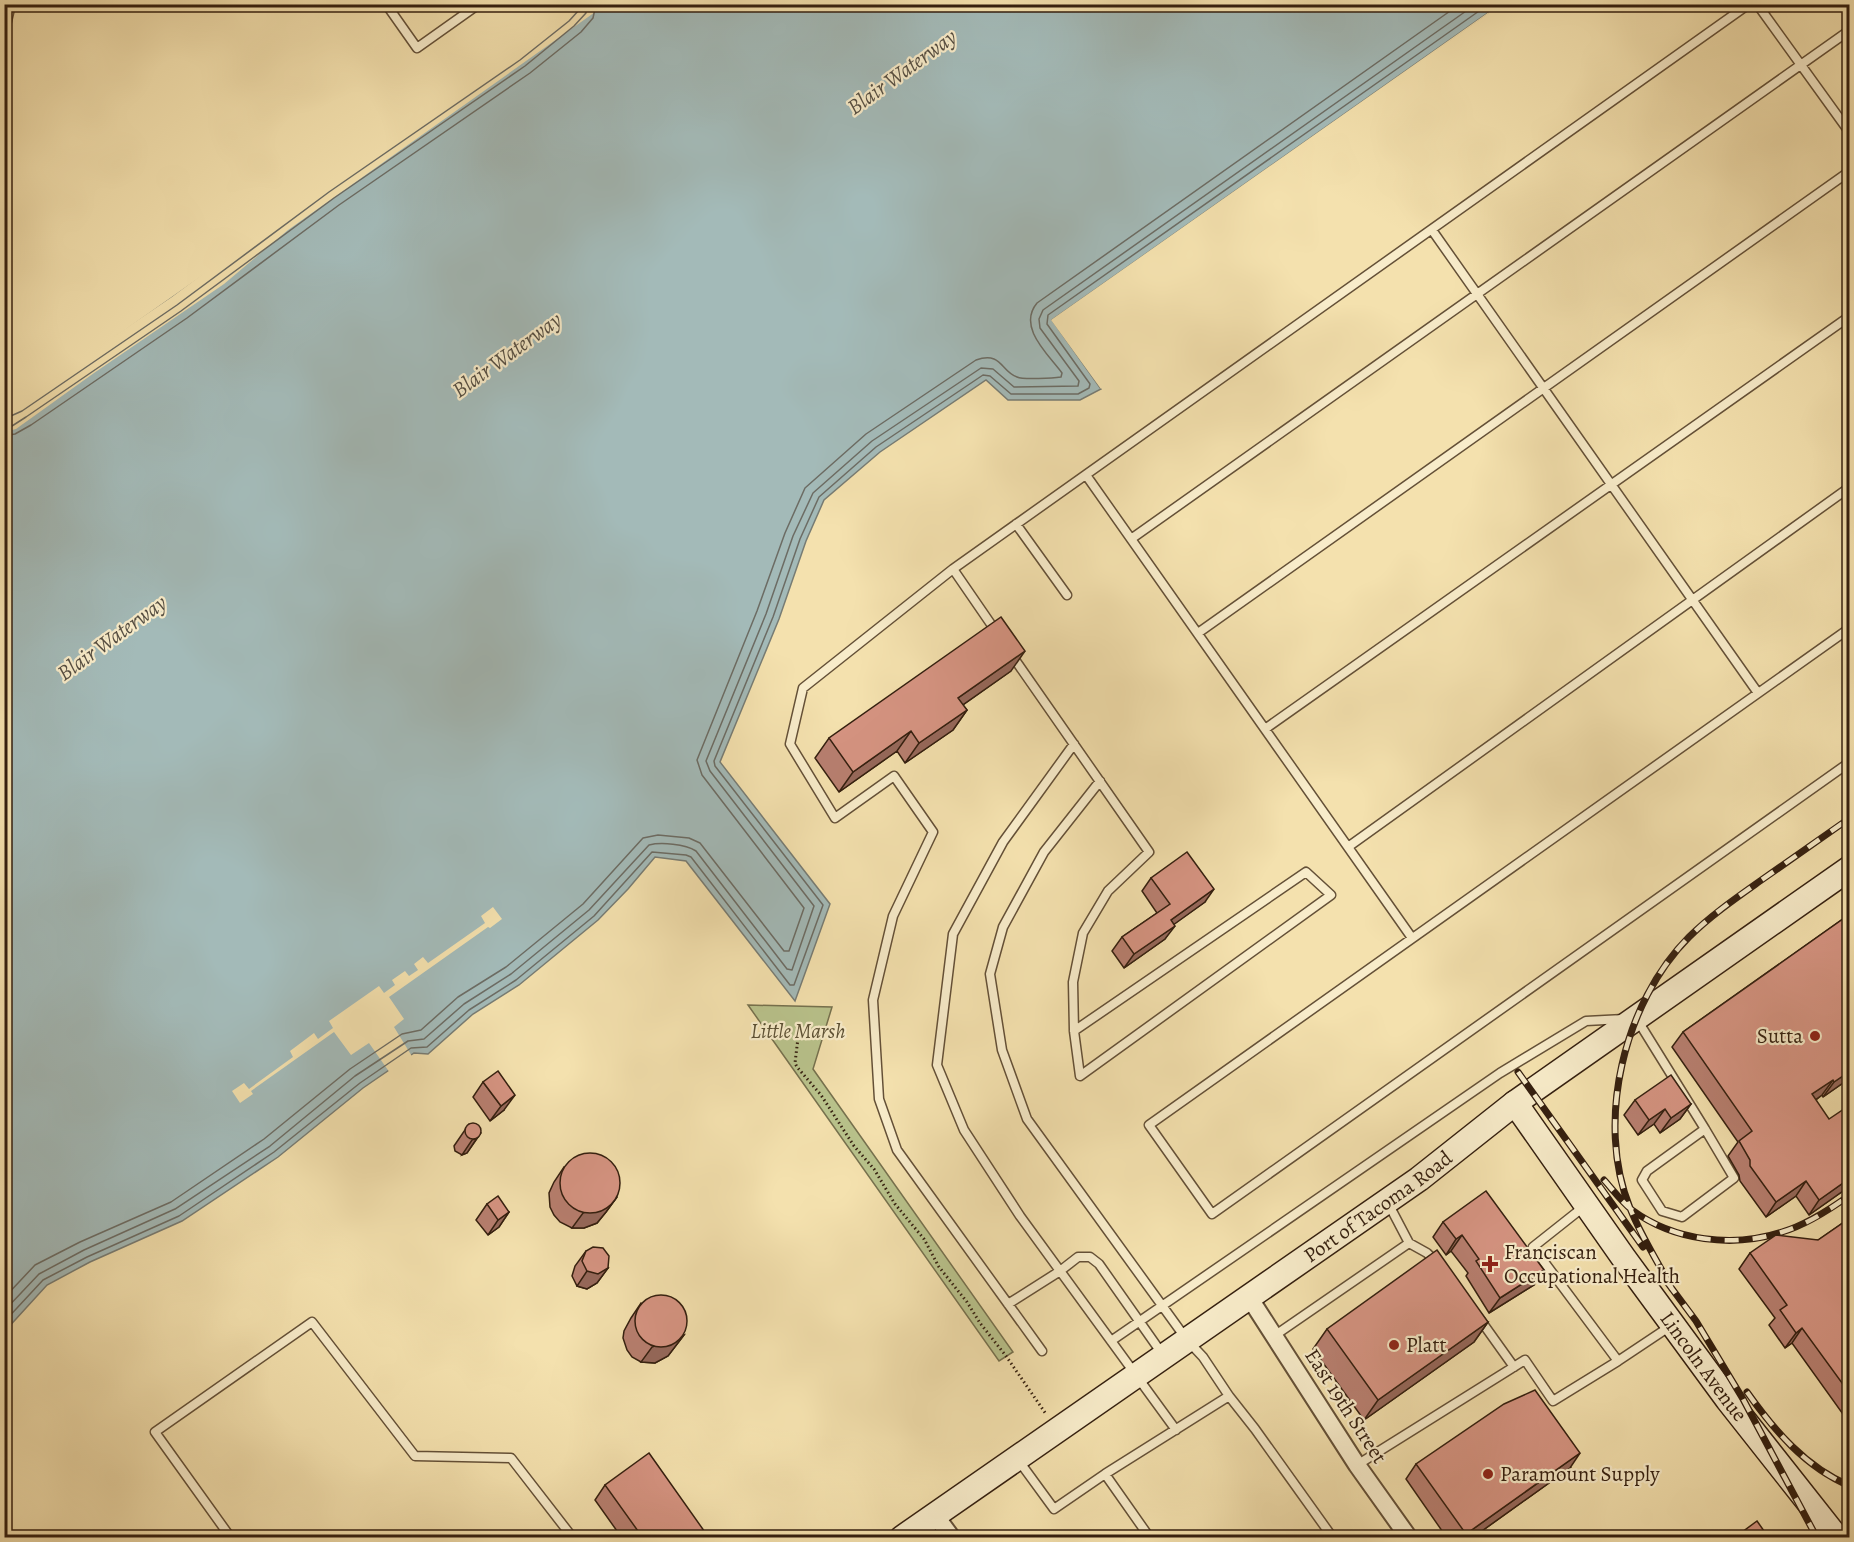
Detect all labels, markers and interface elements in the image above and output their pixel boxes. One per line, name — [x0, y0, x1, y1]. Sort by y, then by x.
water label: Blair Waterway — [841, 22, 963, 122]
water label: Blair Waterway — [446, 305, 568, 405]
water label: Blair Waterway — [51, 588, 173, 688]
park label: Little Marsh — [750, 1017, 846, 1045]
place label: Sutta — [1757, 1022, 1803, 1050]
marker: Sutta — [1808, 1029, 1822, 1043]
street label: Port of Tacoma Road — [1298, 1144, 1459, 1269]
place label: Franciscan Occupational Health — [1504, 1238, 1680, 1290]
marker: Franciscan Occupational Health — [1481, 1255, 1499, 1273]
street label: Lincoln Avenue — [1654, 1306, 1754, 1427]
place label: Platt — [1406, 1331, 1446, 1359]
marker: Platt — [1387, 1338, 1401, 1352]
street label: East 19th Street — [1298, 1343, 1394, 1469]
place label: Paramount Supply — [1500, 1460, 1660, 1488]
marker: Paramount Supply — [1481, 1467, 1495, 1481]

